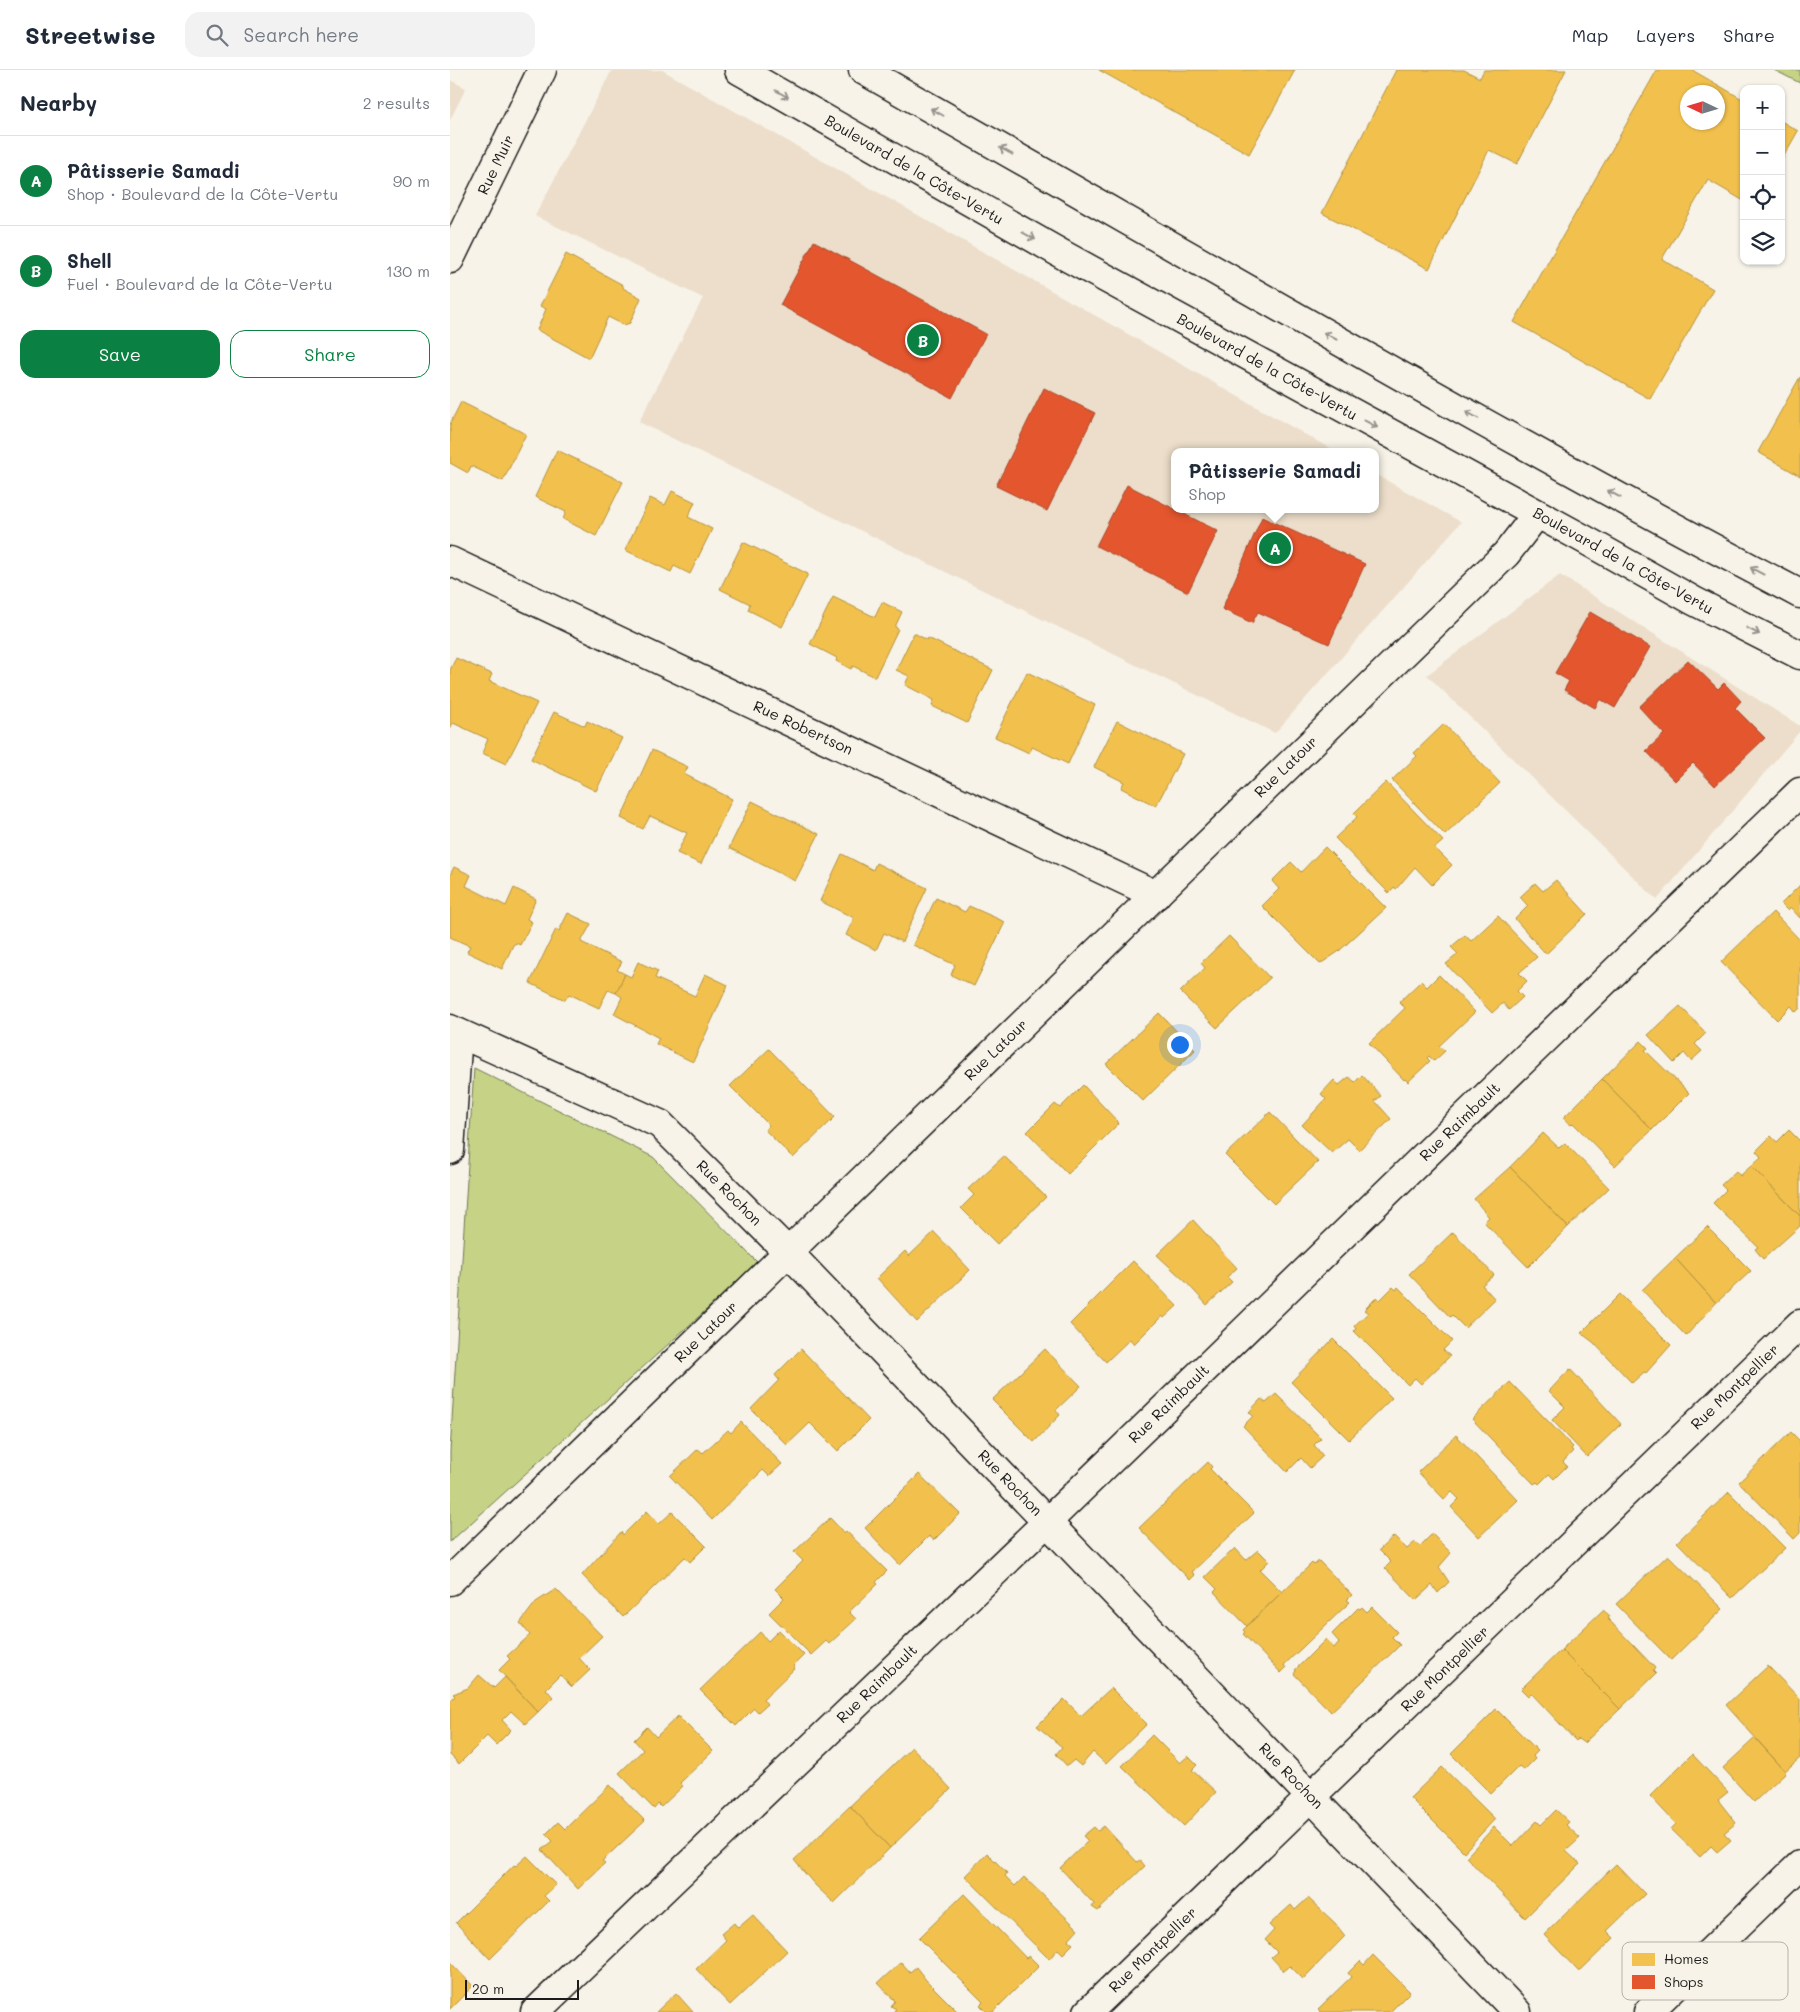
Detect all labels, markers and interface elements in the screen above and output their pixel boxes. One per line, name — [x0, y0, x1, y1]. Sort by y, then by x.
search box — [185, 12, 535, 57]
text: Streetwise — [25, 19, 155, 50]
icon: search — [203, 21, 231, 49]
text: Search here — [243, 22, 359, 47]
text: Map — [1572, 23, 1608, 47]
text: Layers — [1636, 23, 1695, 47]
text: Share — [1723, 23, 1775, 47]
north arrow — [1680, 85, 1725, 130]
map controls — [1740, 85, 1785, 265]
button: + — [1740, 85, 1785, 130]
text: Nearby — [20, 89, 97, 116]
one-way arrow — [774, 89, 789, 99]
text: 2 results — [363, 92, 430, 113]
one-way arrow — [930, 107, 944, 117]
street label: Boulevard de la Côte-Vertu — [822, 110, 1007, 229]
button: − — [1740, 130, 1785, 175]
street label: Rue Muir — [472, 131, 518, 198]
one-way arrow — [999, 146, 1014, 156]
text: Pâtisserie Samadi — [67, 158, 240, 183]
text: A — [30, 170, 42, 191]
text: 90 m — [393, 170, 430, 191]
button: locate — [1740, 175, 1785, 220]
text: Shop · Boulevard de la Côte-Vertu — [67, 183, 338, 204]
button: layers — [1740, 220, 1785, 265]
one-way arrow — [1021, 232, 1036, 241]
text: Shell — [67, 248, 112, 273]
text: B — [31, 260, 41, 281]
text: 130 m — [386, 260, 430, 281]
text: Fuel · Boulevard de la Côte-Vertu — [67, 273, 333, 294]
street label: Boulevard de la Côte-Vertu — [1174, 308, 1361, 424]
pin: B — [907, 321, 939, 359]
button: Save — [20, 330, 220, 378]
button: Share — [230, 330, 430, 378]
one-way arrow — [1323, 330, 1338, 340]
one-way arrow — [1465, 410, 1479, 420]
one-way arrow — [1363, 419, 1378, 429]
popup — [1171, 448, 1379, 513]
text: Pâtisserie Samadi — [1188, 458, 1362, 483]
text: Shop — [1188, 483, 1226, 504]
one-way arrow — [1607, 489, 1621, 499]
street label: Boulevard de la Côte-Vertu — [1530, 502, 1717, 618]
pin: A — [1259, 529, 1291, 567]
one-way arrow — [1750, 566, 1765, 575]
one-way arrow — [1745, 627, 1760, 636]
street label: Rue Robertson — [750, 695, 857, 759]
street label: Rue Latour — [1249, 731, 1321, 801]
street label: Rue Latour — [959, 1014, 1031, 1084]
your location — [1167, 1032, 1193, 1058]
street label: Rue Raimbault — [1415, 1078, 1504, 1165]
street label: Rue Rochon — [693, 1155, 767, 1229]
street label: Rue Latour — [669, 1296, 741, 1366]
street label: Rue Montpellier — [1686, 1339, 1783, 1433]
street label: Rue Raimbault — [1124, 1360, 1213, 1447]
street label: Rue Rochon — [974, 1445, 1047, 1520]
street label: Rue Montpellier — [1396, 1621, 1493, 1715]
street label: Rue Raimbault — [832, 1640, 921, 1727]
street label: Rue Rochon — [1255, 1738, 1328, 1813]
street label: Rue Montpellier — [1104, 1902, 1201, 1996]
legend — [1622, 1942, 1788, 2000]
text: Homes — [1664, 1949, 1709, 1968]
text: Shops — [1664, 1972, 1704, 1991]
scale bar — [465, 1977, 579, 2000]
text: 20 m — [472, 1979, 504, 1998]

